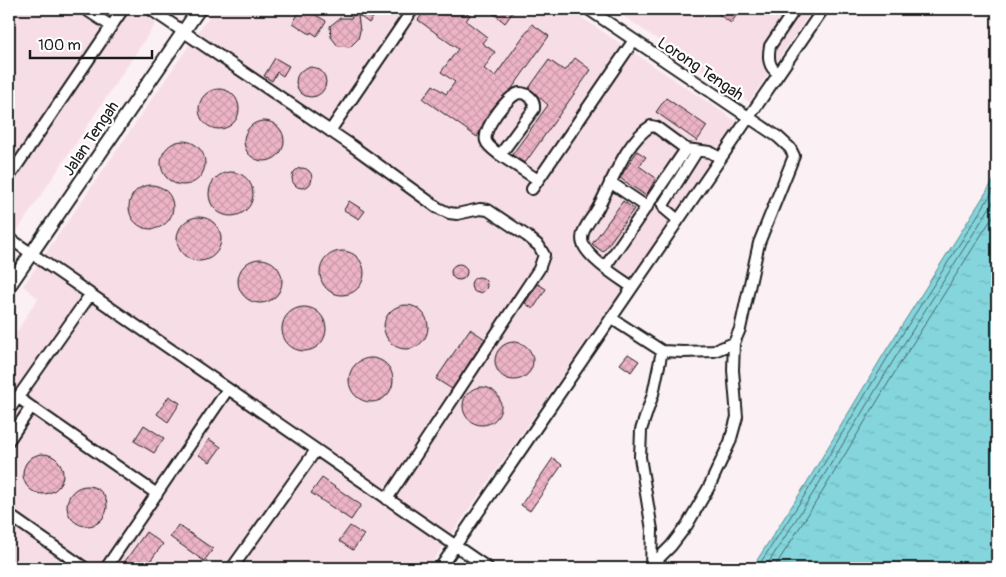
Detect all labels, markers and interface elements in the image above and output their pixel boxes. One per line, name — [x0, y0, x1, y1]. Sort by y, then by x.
scale bar — [30, 28, 152, 60]
street label: Lorong Tengah — [654, 33, 747, 105]
text: 100 m — [38, 36, 81, 55]
street label: Jalan Tengah — [59, 97, 123, 180]

